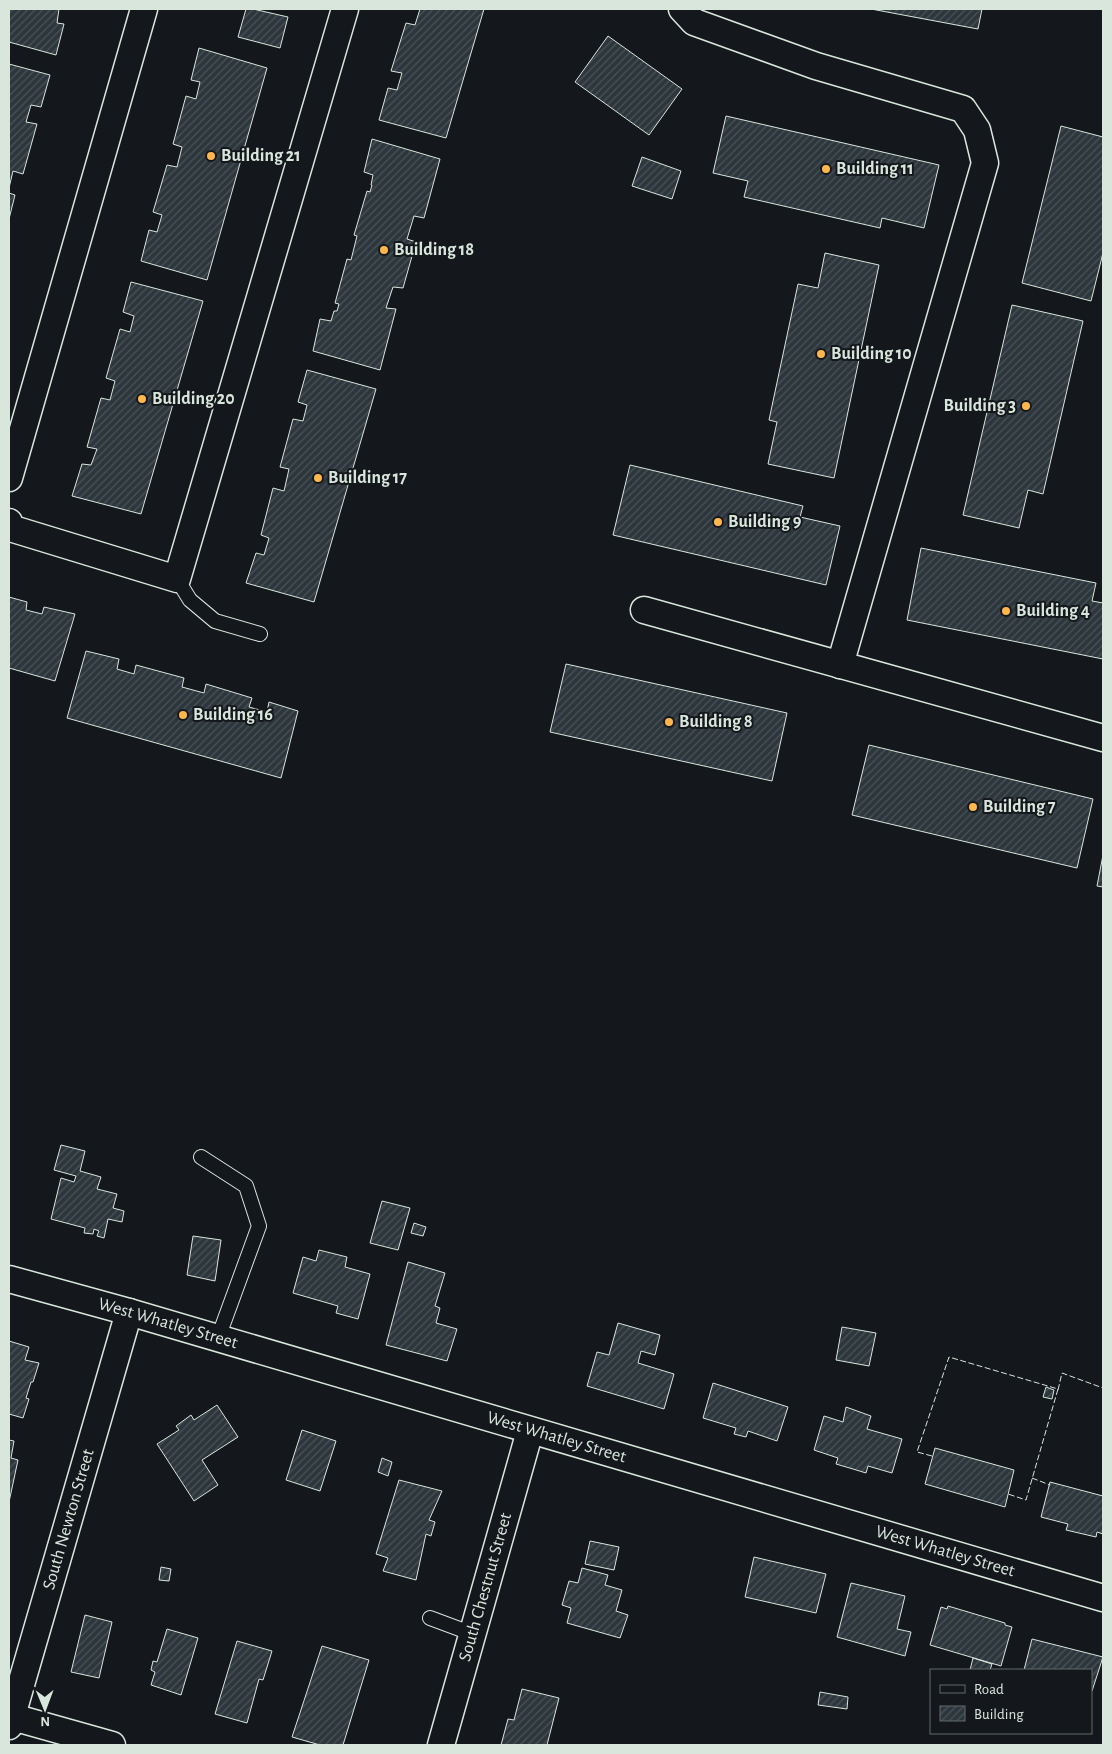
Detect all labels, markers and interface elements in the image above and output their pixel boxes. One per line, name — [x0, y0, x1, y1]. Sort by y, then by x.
place label: Building 21 — [221, 147, 301, 165]
marker: Building 21 — [205, 150, 217, 162]
place label: Building 11 — [836, 160, 914, 178]
marker: Building 11 — [820, 163, 832, 175]
place label: Building 18 — [394, 241, 474, 259]
marker: Building 18 — [378, 244, 390, 256]
place label: Building 10 — [831, 345, 912, 363]
marker: Building 10 — [815, 348, 827, 360]
place label: Building 20 — [152, 390, 235, 408]
marker: Building 20 — [136, 393, 148, 405]
place label: Building 3 — [944, 397, 1016, 415]
marker: Building 3 — [1020, 400, 1032, 412]
place label: Building 17 — [328, 469, 407, 487]
marker: Building 17 — [312, 472, 324, 484]
place label: Building 9 — [728, 513, 802, 531]
marker: Building 9 — [712, 516, 724, 528]
place label: Building 4 — [1016, 602, 1090, 620]
marker: Building 4 — [1000, 605, 1012, 617]
place label: Building 16 — [193, 706, 273, 724]
marker: Building 16 — [177, 709, 189, 721]
place label: Building 8 — [679, 713, 753, 731]
marker: Building 8 — [663, 716, 675, 728]
place label: Building 7 — [983, 798, 1056, 816]
marker: Building 7 — [967, 801, 979, 813]
street label: West Whatley Street — [96, 1295, 240, 1352]
street label: West Whatley Street — [485, 1409, 628, 1467]
street label: South Newton Street — [40, 1447, 98, 1592]
street label: South Chestnut Street — [456, 1511, 515, 1663]
street label: West Whatley Street — [873, 1523, 1017, 1581]
legend — [930, 1669, 1092, 1734]
text: Road — [974, 1682, 1004, 1697]
north arrow — [20, 1684, 70, 1734]
text: Building — [974, 1707, 1024, 1722]
text: N — [40, 1714, 50, 1728]

